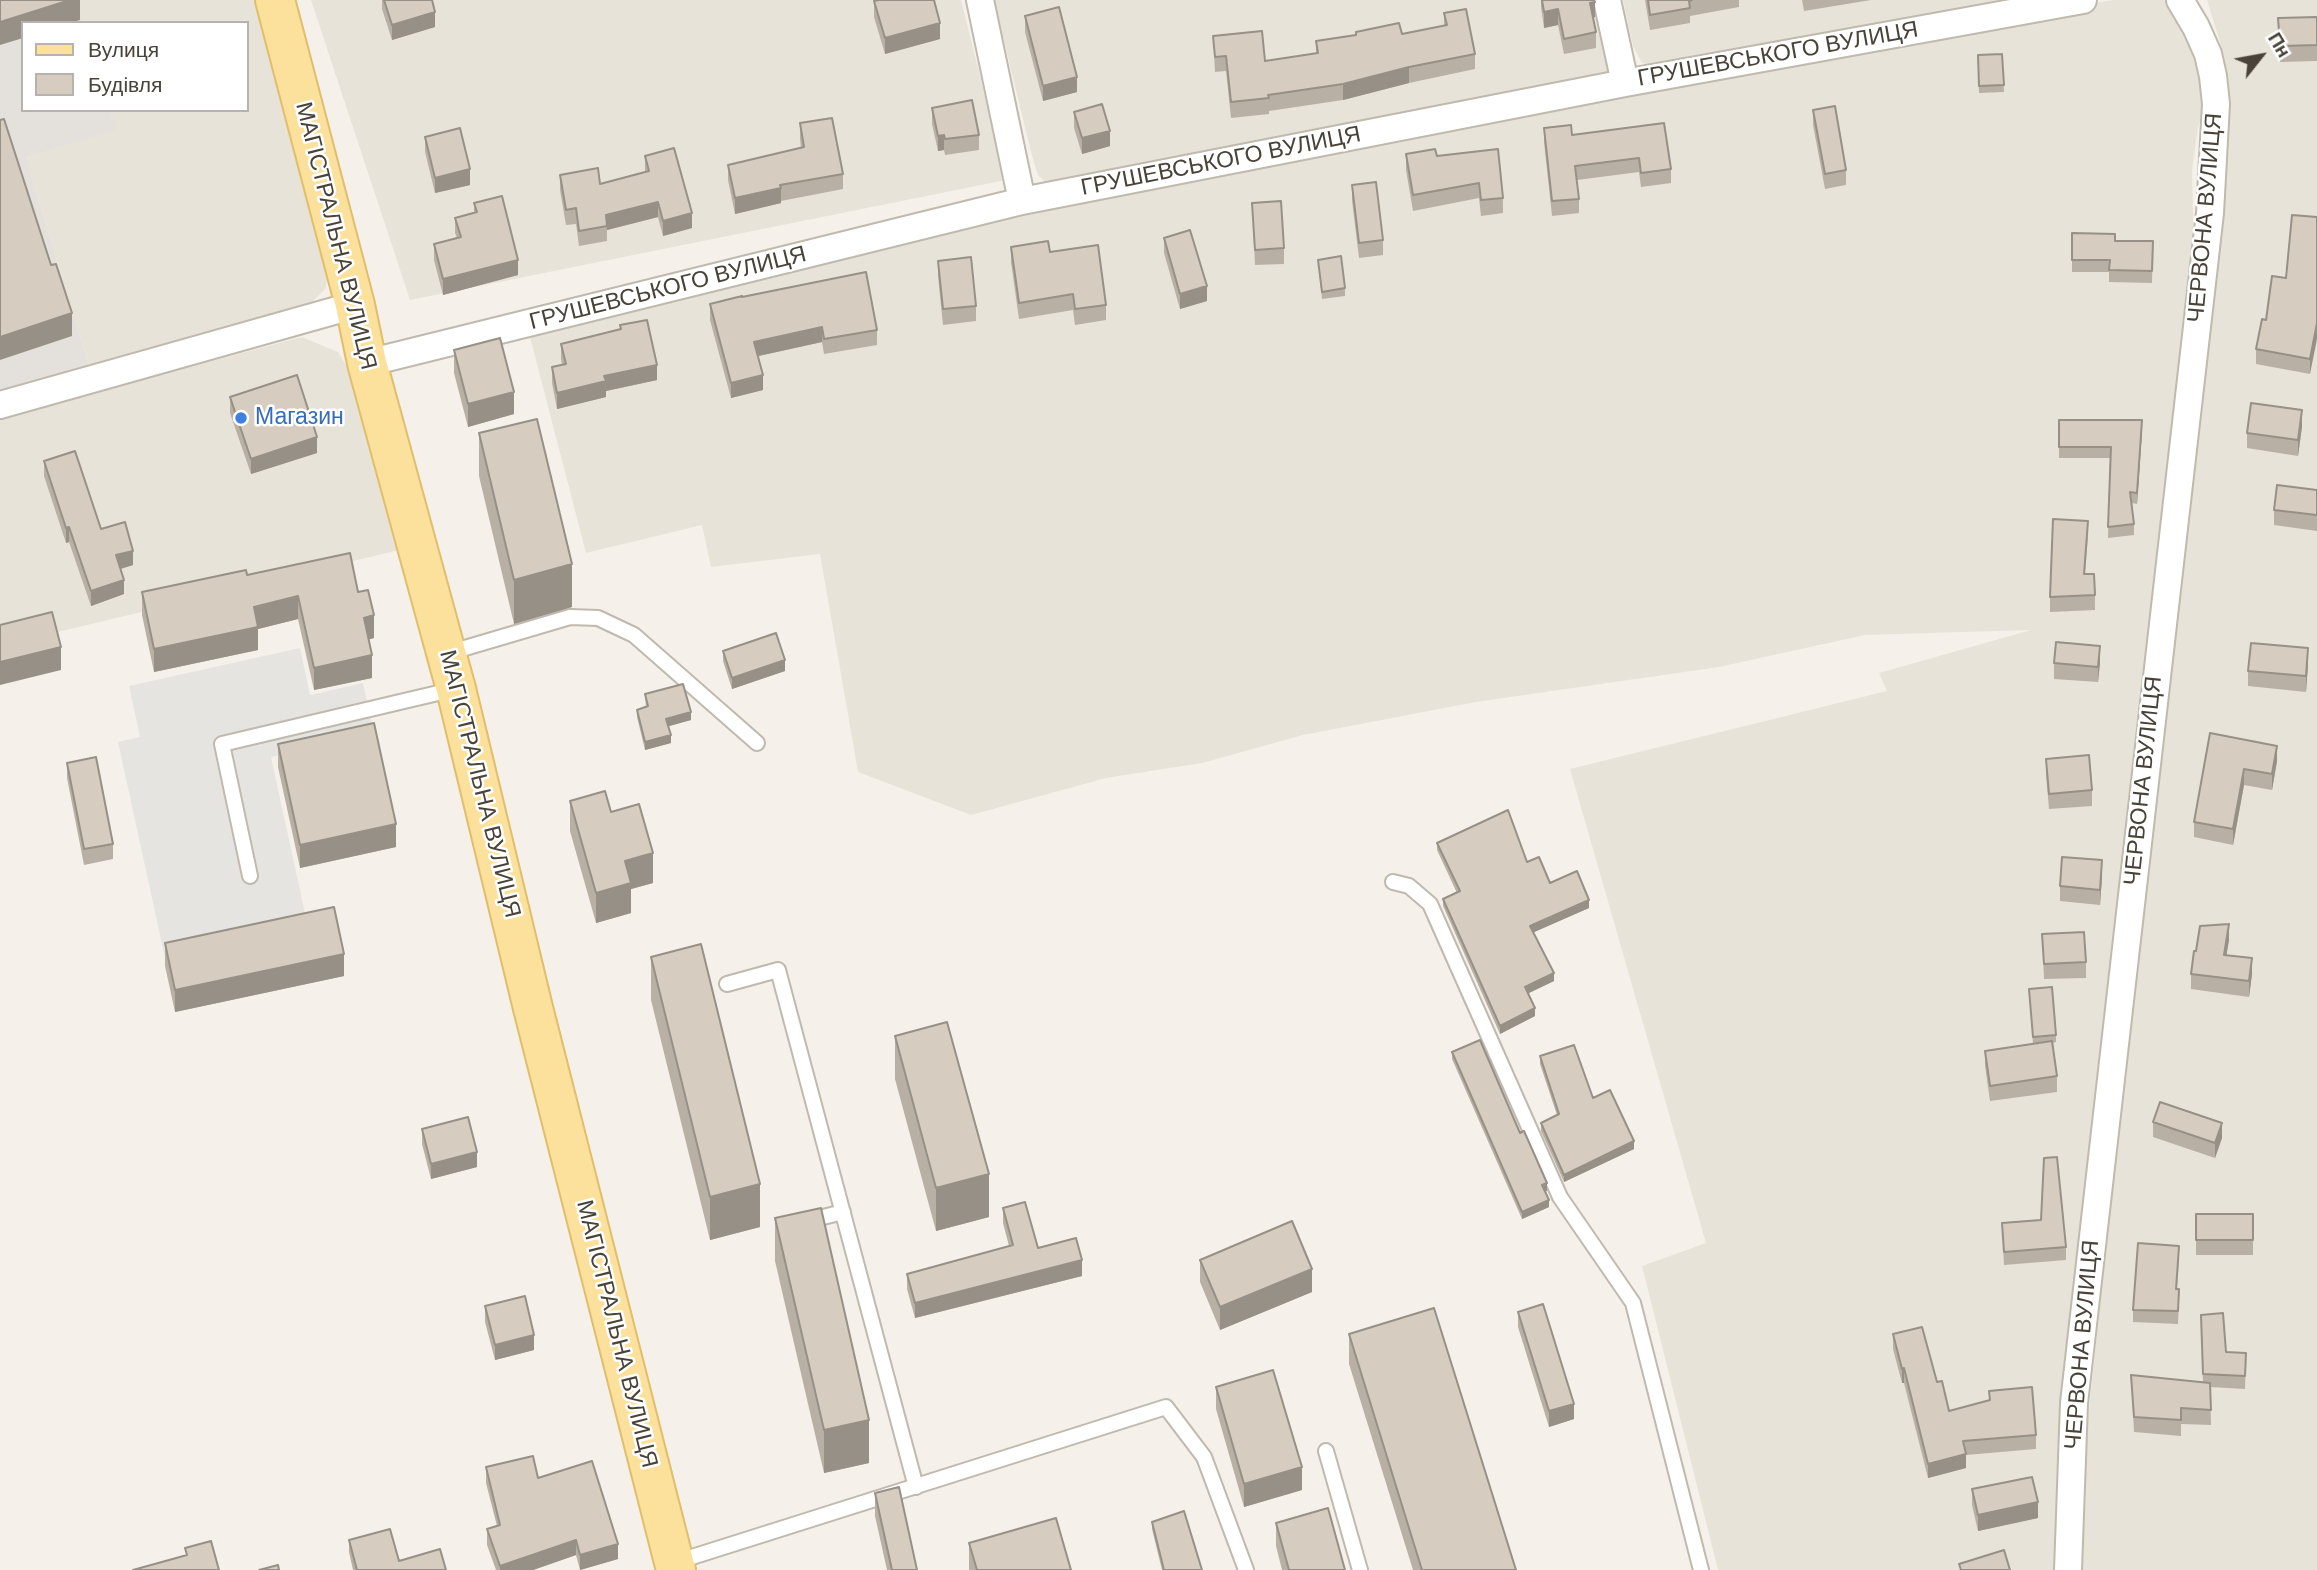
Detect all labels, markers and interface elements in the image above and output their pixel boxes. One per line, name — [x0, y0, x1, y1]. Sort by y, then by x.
street label: ГРУШЕВСЬКОГО ВУЛИЦЯ — [1636, 17, 1920, 93]
legend — [21, 21, 248, 112]
north arrow — [2226, 21, 2296, 91]
text: Пн — [2262, 28, 2297, 62]
text: Вулиця — [88, 36, 159, 64]
text: Будівля — [88, 71, 162, 99]
street label: МАГІСТРАЛЬНА ВУЛИЦЯ — [288, 99, 382, 373]
street label: ЧЕРВОНА ВУЛИЦЯ — [2183, 112, 2229, 324]
street label: ГРУШЕВСЬКОГО ВУЛИЦЯ — [1079, 121, 1363, 203]
street label: ГРУШЕВСЬКОГО ВУЛИЦЯ — [527, 241, 809, 337]
place label: Магазин — [255, 404, 344, 432]
marker: Магазин — [233, 410, 249, 426]
street label: МАГІСТРАЛЬНА ВУЛИЦЯ — [432, 647, 526, 921]
street label: ЧЕРВОНА ВУЛИЦЯ — [2119, 675, 2169, 887]
street label: МАГІСТРАЛЬНА ВУЛИЦЯ — [569, 1197, 663, 1471]
street label: ЧЕРВОНА ВУЛИЦЯ — [2060, 1239, 2106, 1451]

